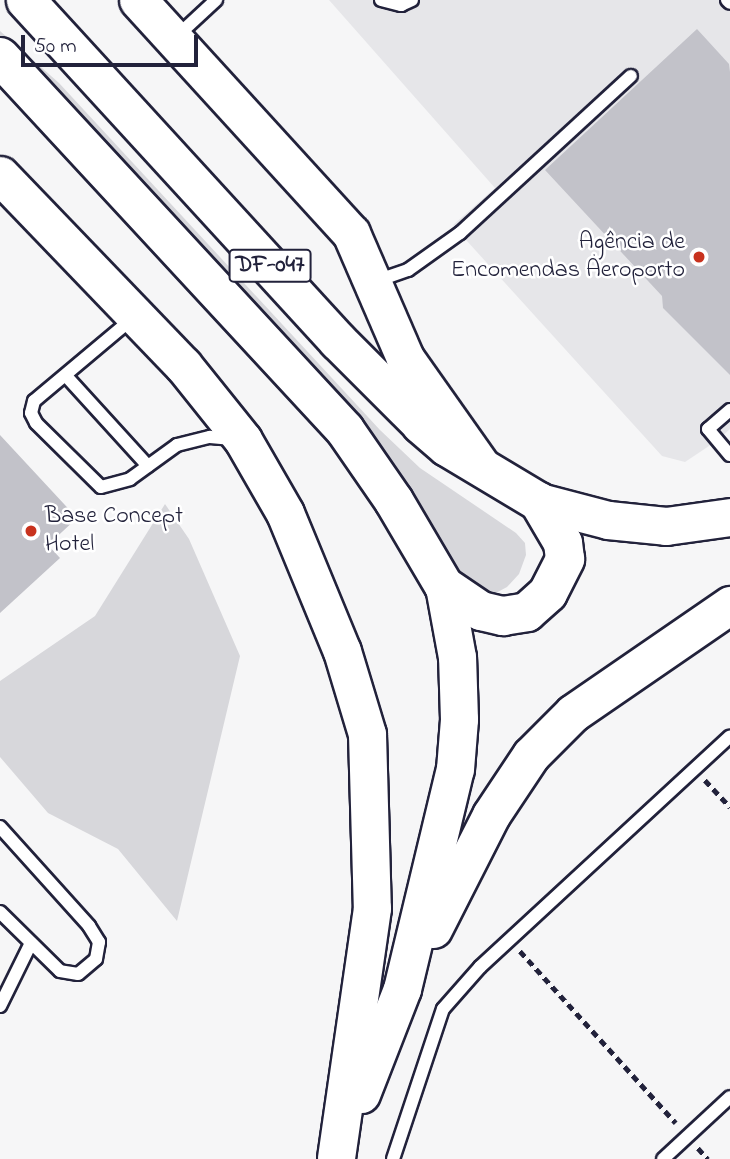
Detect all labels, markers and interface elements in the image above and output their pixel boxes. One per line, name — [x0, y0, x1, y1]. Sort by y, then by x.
scale bar — [24, 21, 201, 65]
text: 50 m — [34, 32, 77, 62]
place label: Agência de Encomendas Aeroporto — [451, 229, 685, 285]
road number: DF-047 — [228, 246, 312, 286]
marker: Agência de Encomendas Aeroporto — [691, 249, 707, 265]
place label: Base Concept Hotel — [45, 503, 183, 559]
marker: Base Concept Hotel — [23, 523, 39, 539]

